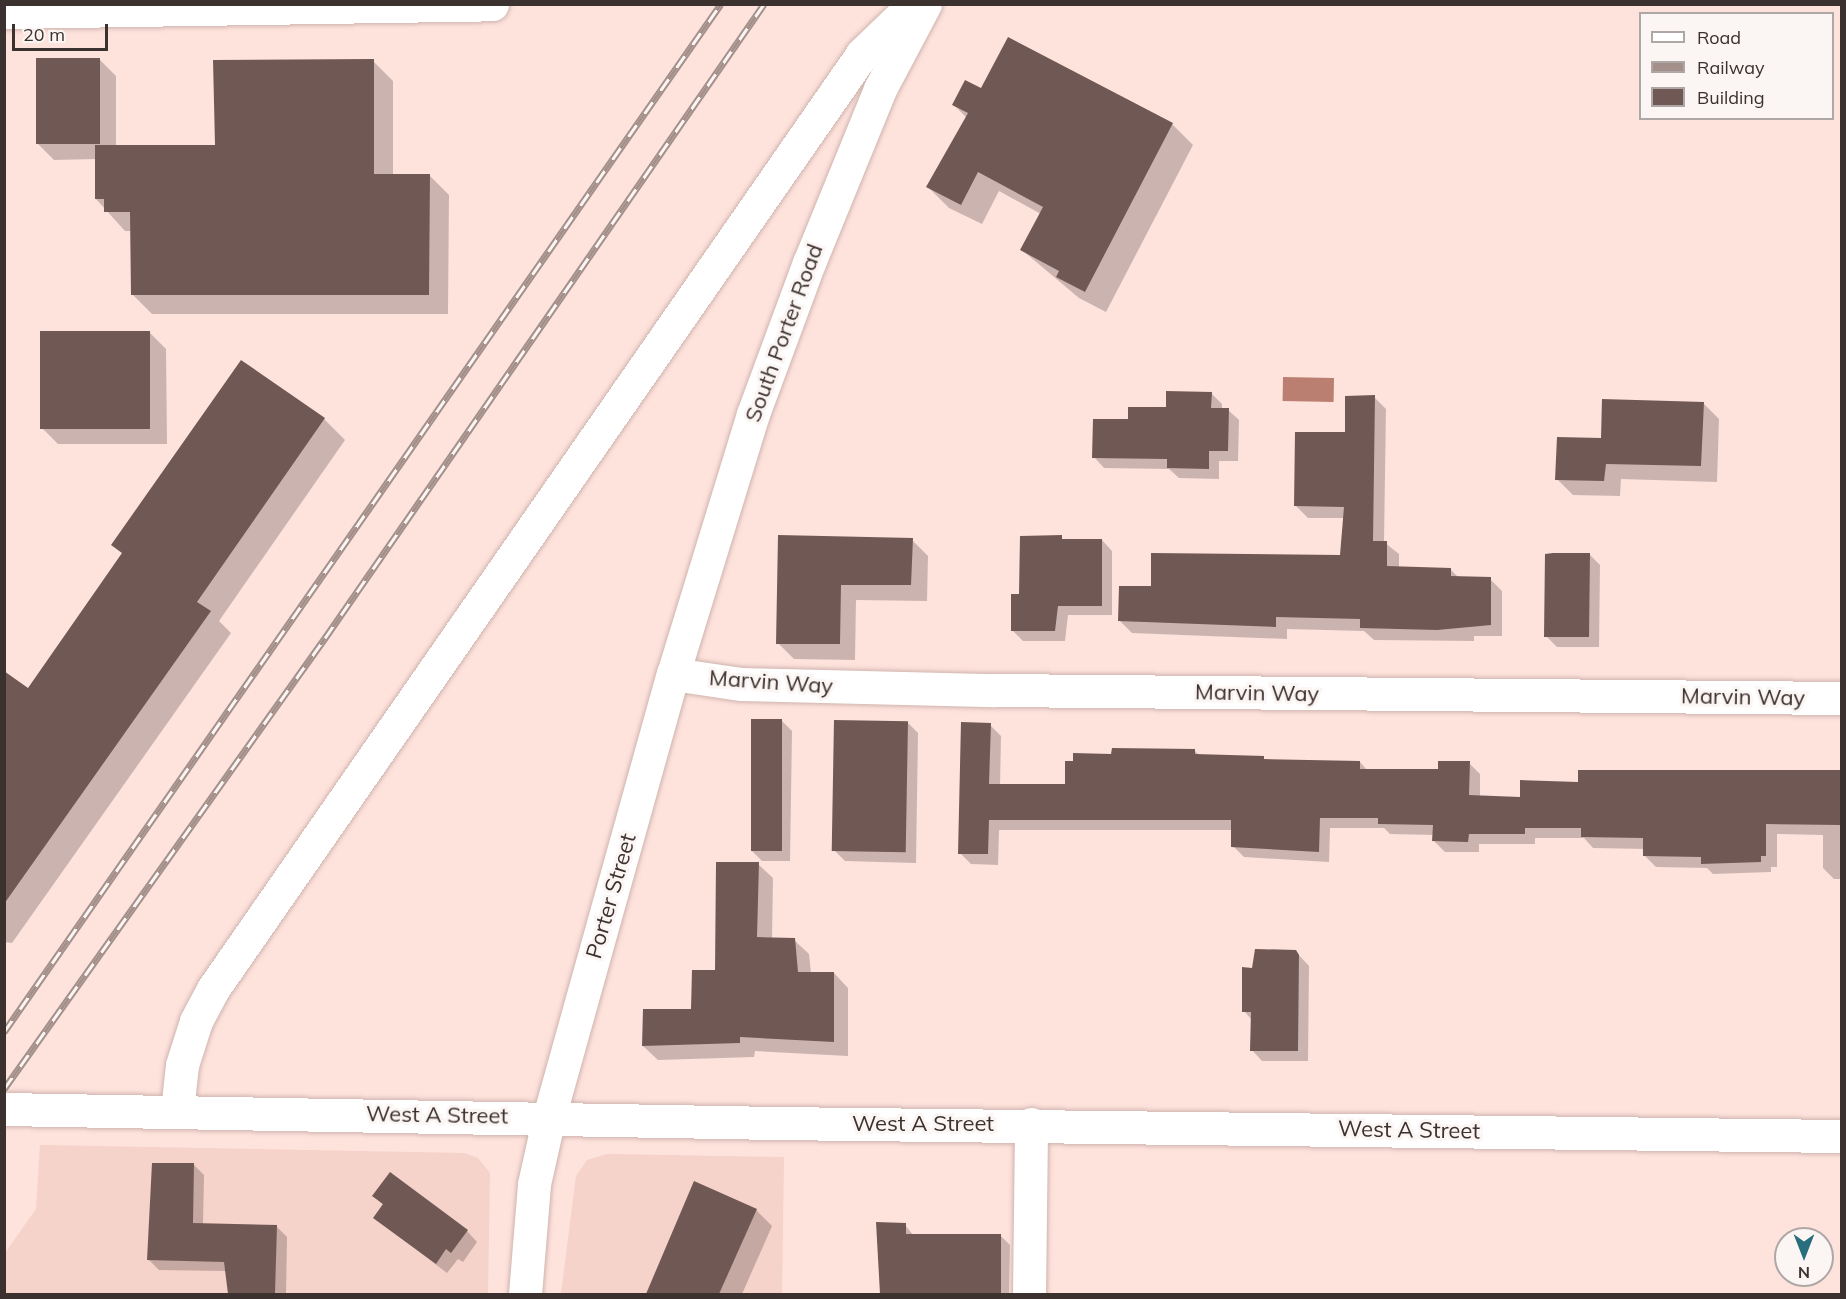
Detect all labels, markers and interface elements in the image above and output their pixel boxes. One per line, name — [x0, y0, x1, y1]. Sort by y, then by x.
scale bar — [15, 12, 111, 50]
legend — [1639, 12, 1834, 120]
text: 20 m — [23, 23, 65, 46]
text: Road — [1697, 26, 1741, 49]
text: Railway — [1697, 56, 1765, 79]
text: Building — [1697, 86, 1765, 109]
street label: South Porter Road — [740, 240, 828, 426]
street label: Marvin Way — [708, 664, 834, 700]
street label: Marvin Way — [1195, 679, 1319, 707]
street label: Marvin Way — [1681, 683, 1805, 711]
street label: Porter Street — [581, 830, 641, 962]
street label: West A Street — [366, 1101, 508, 1129]
street label: West A Street — [852, 1111, 994, 1137]
street label: West A Street — [1338, 1116, 1480, 1144]
north arrow — [1774, 1227, 1834, 1287]
text: N — [1798, 1263, 1810, 1283]

